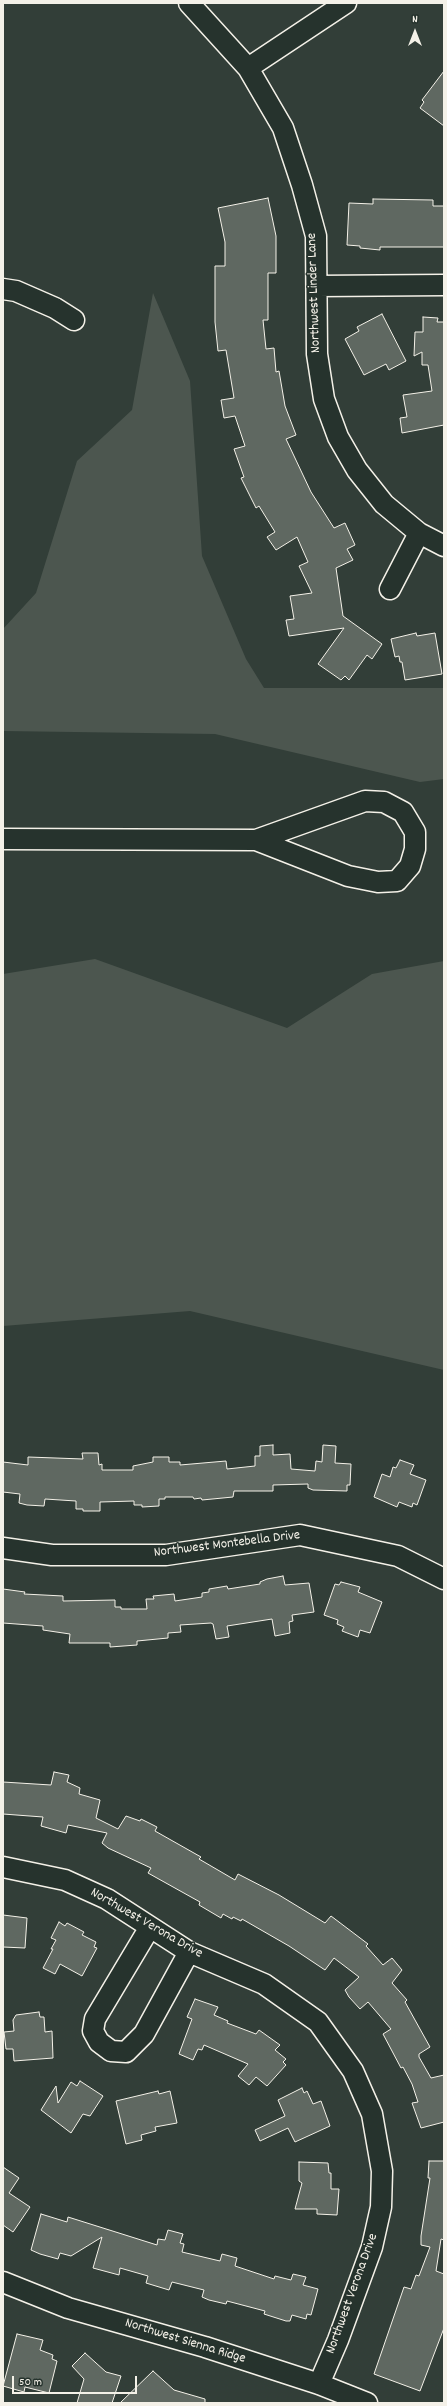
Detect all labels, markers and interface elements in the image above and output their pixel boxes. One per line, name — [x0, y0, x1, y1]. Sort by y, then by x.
north arrow — [395, 12, 435, 52]
text: N — [412, 12, 418, 28]
street label: Northwest Linder Lane — [305, 233, 325, 353]
street label: Northwest Montebella Drive — [153, 1528, 301, 1562]
street label: Northwest Verona Drive — [87, 1885, 205, 1963]
street label: Northwest Verona Drive — [323, 2232, 383, 2356]
street label: Northwest Sienna Ridge — [123, 2316, 247, 2368]
scale bar — [14, 2368, 139, 2394]
text: 50 m — [19, 2374, 42, 2391]

